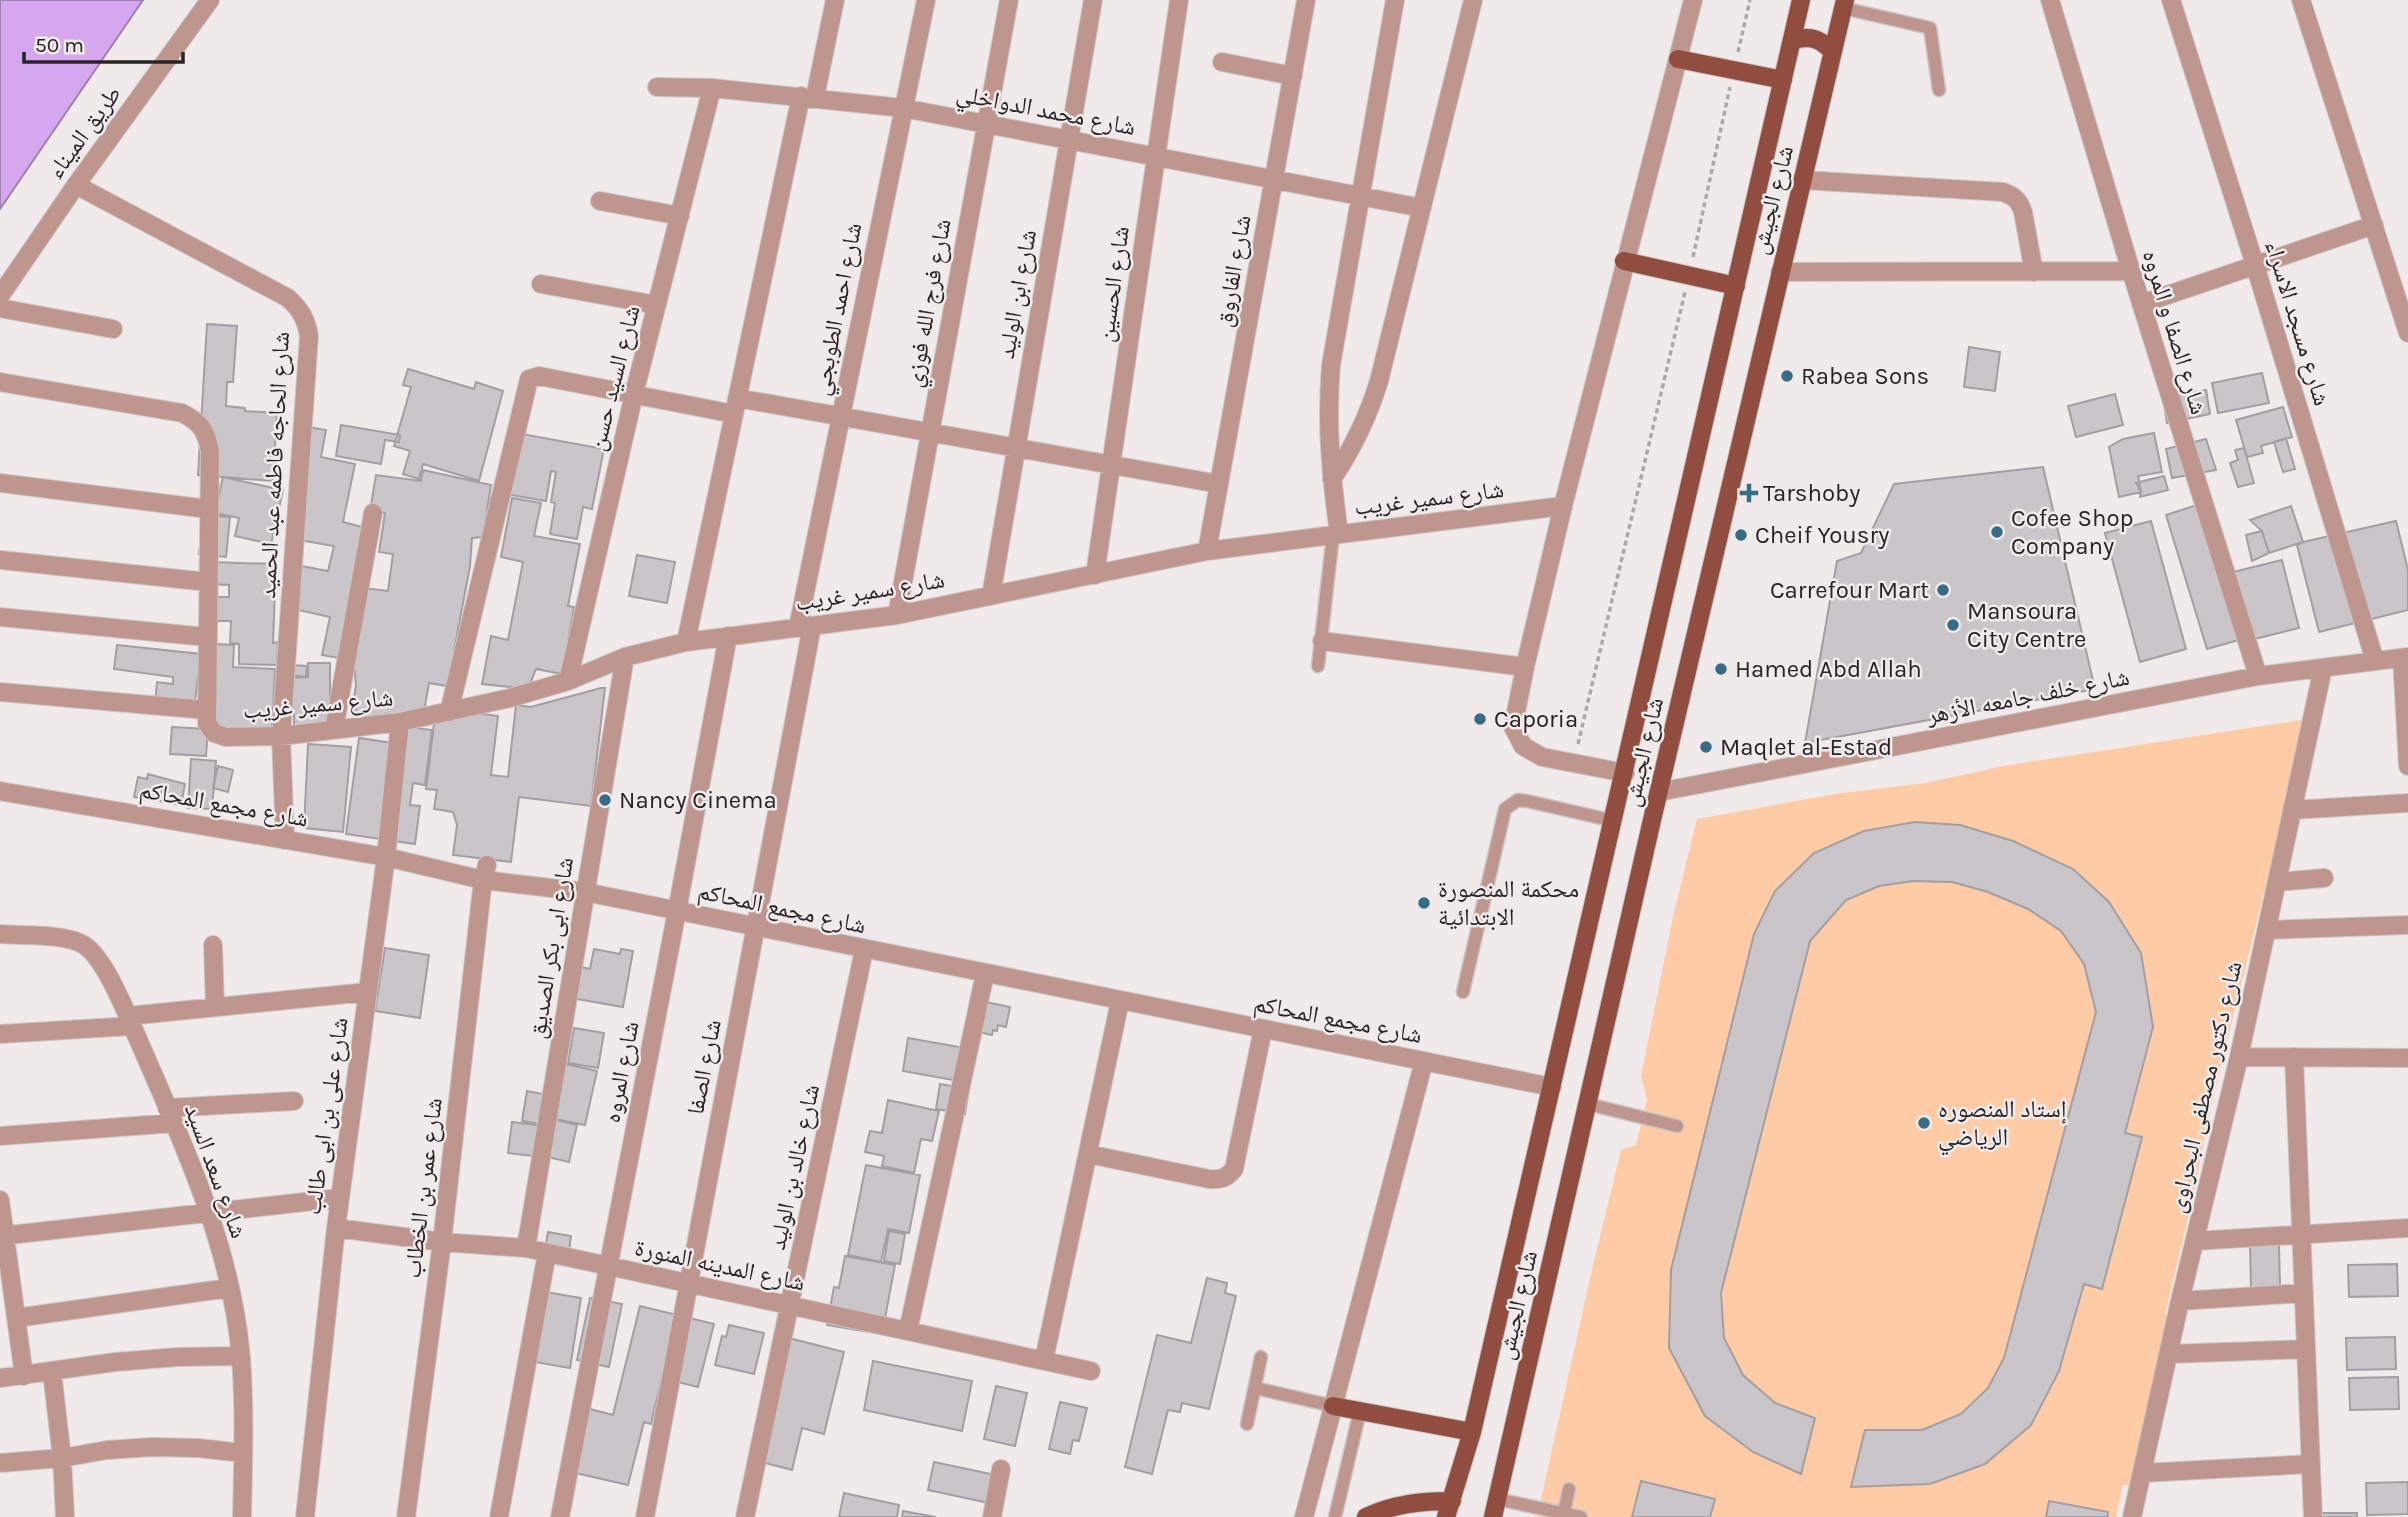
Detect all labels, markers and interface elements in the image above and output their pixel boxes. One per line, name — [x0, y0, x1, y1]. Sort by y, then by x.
scale bar — [24, 21, 184, 65]
text: 50 m — [35, 33, 84, 57]
street label: شارع محمد الدواخلي — [953, 79, 1138, 146]
street label: طريق الميناء — [41, 80, 127, 184]
street label: شارع الجيش — [1745, 143, 1800, 258]
street label: شارع الفاروق — [1209, 213, 1258, 330]
street label: شارع فرج الله فوزي — [899, 217, 962, 390]
street label: شارع احمد الطوبجي — [807, 220, 872, 399]
street label: شارع الحسين — [1091, 224, 1136, 344]
street label: شارع ابن الوليد — [992, 227, 1043, 361]
street label: شارع مسجد الاسراء — [2259, 237, 2336, 409]
street label: شارع الصفا و المروه — [2136, 247, 2213, 418]
street label: شارع السيد حسن — [582, 302, 647, 454]
street label: شارع الحاجه فاطمه عبد الحميد — [253, 331, 296, 599]
place label: Rabea Sons — [1801, 362, 1929, 390]
marker: Rabea Sons — [1779, 368, 1795, 384]
street label: شارع سمير غريب — [1352, 475, 1506, 522]
place label: Tarshoby — [1763, 479, 1860, 507]
marker: Tarshoby — [1741, 485, 1757, 501]
place label: Cofee Shop Company — [2011, 504, 2134, 560]
place label: Cheif Yousry — [1755, 521, 1889, 549]
marker: Cofee Shop Company — [1989, 524, 2005, 540]
marker: Cheif Yousry — [1733, 527, 1749, 543]
street label: شارع سمير غريب — [793, 565, 947, 618]
place label: Carrefour Mart — [1770, 576, 1929, 604]
marker: Carrefour Mart — [1935, 582, 1951, 598]
place label: Mansoura City Centre — [1967, 597, 2086, 653]
marker: Mansoura City Centre — [1945, 617, 1961, 633]
place label: Hamed Abd Allah — [1735, 655, 1922, 683]
marker: Hamed Abd Allah — [1713, 661, 1729, 677]
street label: شارع خلف جامعه الأزهر — [1923, 663, 2132, 731]
street label: شارع سمير غريب — [242, 683, 394, 726]
street label: شارع الجيش — [1617, 695, 1670, 810]
place label: Caporia — [1494, 705, 1578, 733]
marker: Caporia — [1472, 711, 1488, 727]
place label: Maqlet al-Estad — [1720, 733, 1892, 761]
marker: Maqlet al-Estad — [1698, 739, 1714, 755]
street label: شارع مجمع المحاكم — [137, 775, 310, 835]
place label: Nancy Cinema — [619, 786, 777, 814]
marker: Nancy Cinema — [597, 792, 613, 808]
street label: شارع ابى بكر الصديق — [523, 855, 580, 1041]
place label: محكمة المنصورة الابتدائية — [1438, 875, 1579, 931]
street label: شارع مجمع المحاكم — [695, 877, 868, 941]
marker: محكمة المنصورة الابتدائية — [1416, 895, 1432, 911]
street label: شارع دكتور مصطفى البحراوى — [2162, 958, 2249, 1216]
street label: شارع مجمع المحاكم — [1251, 989, 1424, 1051]
street label: شارع على بن ابى طالب — [298, 1016, 355, 1217]
street label: شارع الصفا — [681, 1017, 728, 1117]
street label: شارع المروه — [597, 1019, 646, 1125]
street label: شارع خالد بن الوليد — [763, 1082, 826, 1252]
place label: إستاد المنصوره الرياضي — [1938, 1095, 2067, 1156]
street label: شارع عمر بن الخطاب — [398, 1096, 449, 1280]
street label: شارع سعد السيد — [178, 1100, 253, 1242]
marker: إستاد المنصوره الرياضي — [1916, 1115, 1932, 1131]
street label: شارع المدينه المنورة — [632, 1233, 808, 1298]
street label: شارع الجيش — [1491, 1248, 1544, 1363]

